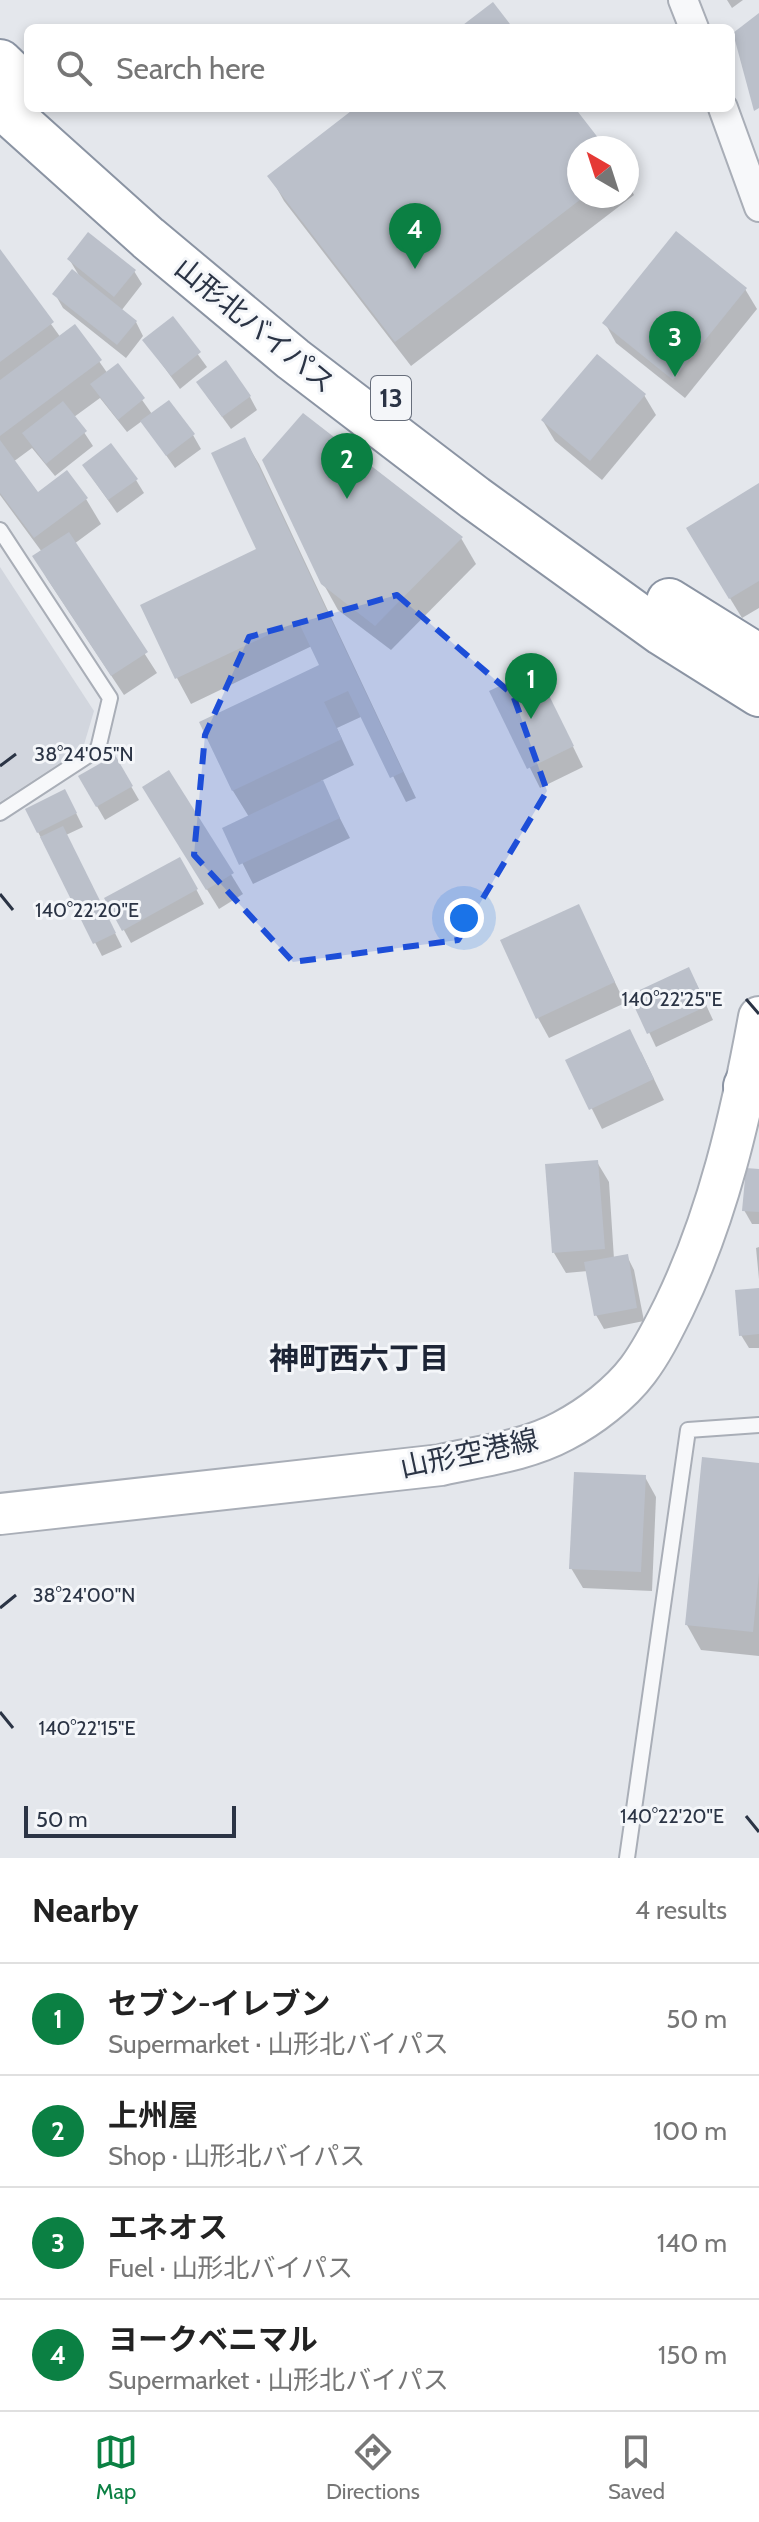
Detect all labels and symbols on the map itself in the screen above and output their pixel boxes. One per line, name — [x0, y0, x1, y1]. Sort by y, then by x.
north arrow — [567, 136, 639, 208]
pin: 4 — [389, 203, 441, 269]
street label: 山形北バイパス — [168, 250, 342, 400]
pin: 3 — [649, 311, 701, 377]
road number: 13 — [371, 376, 411, 420]
pin: 2 — [321, 433, 373, 499]
pin: 1 — [505, 653, 557, 719]
text: 38°24'05"N — [34, 742, 134, 766]
text: 140°22'20"E — [35, 898, 139, 922]
your location — [444, 898, 484, 938]
text: 140°22'25"E — [621, 987, 723, 1011]
district label: 神町西六丁目 — [269, 1340, 449, 1377]
street label: 山形空港線 — [397, 1422, 541, 1484]
text: 38°24'00"N — [33, 1583, 135, 1607]
text: 140°22'15"E — [38, 1716, 136, 1740]
scale bar — [24, 1802, 236, 1838]
text: 140°22'20"E — [620, 1804, 724, 1828]

